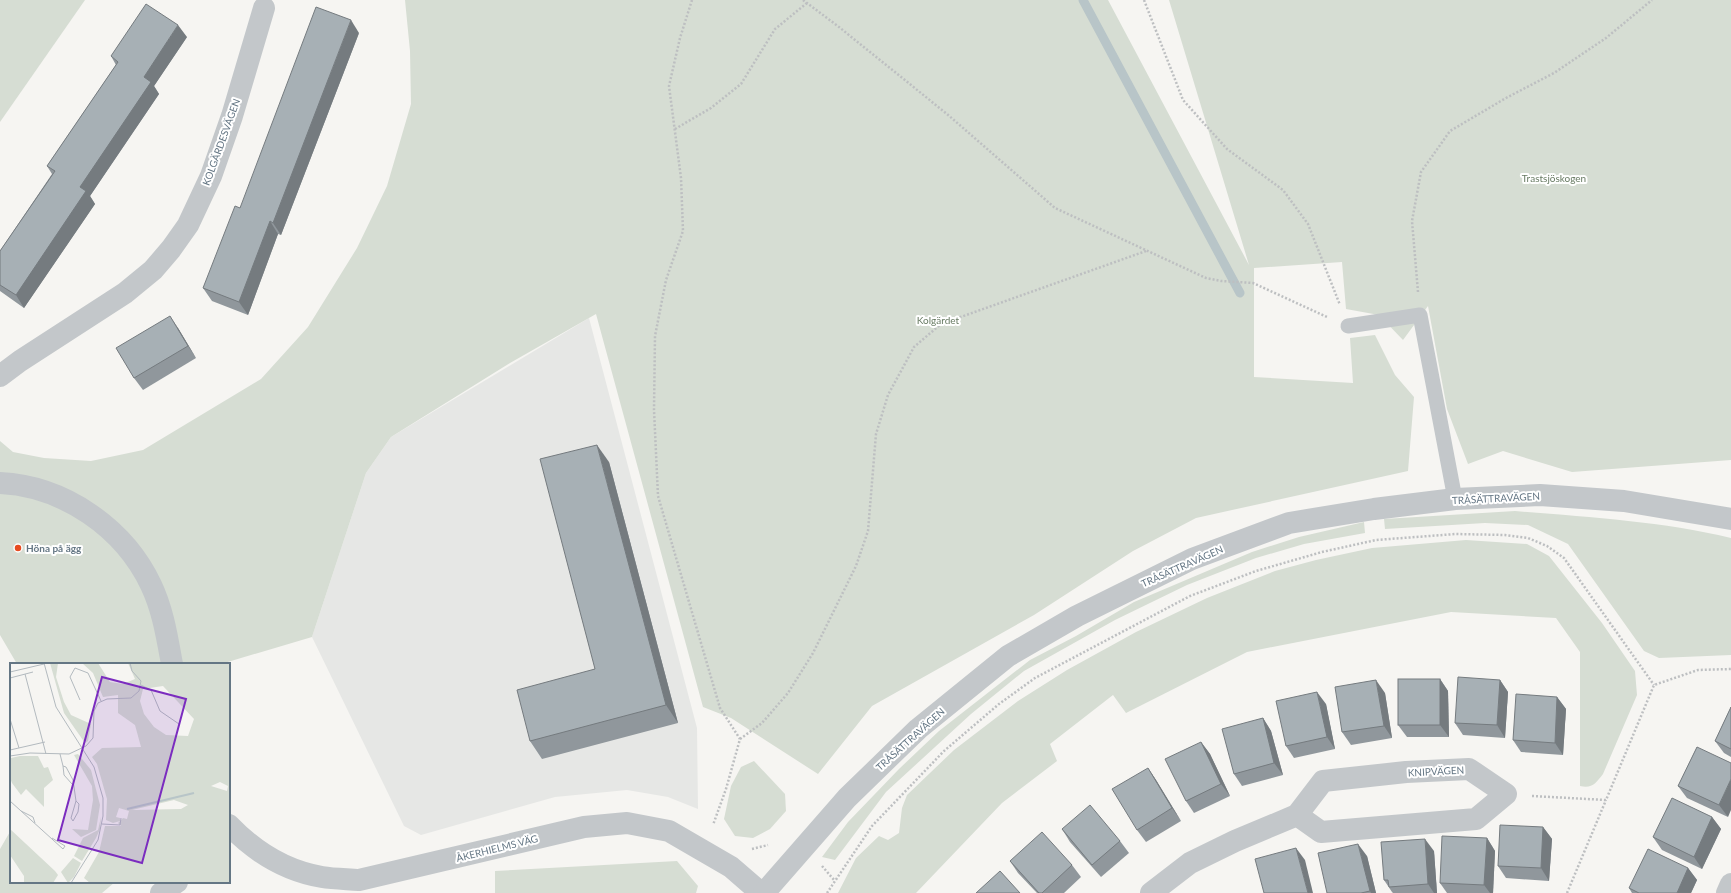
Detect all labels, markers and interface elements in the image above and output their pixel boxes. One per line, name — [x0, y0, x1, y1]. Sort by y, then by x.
street label: KOLGÄRDESVÄGEN — [200, 97, 242, 187]
park label: Trastsjöskogen — [1522, 172, 1586, 184]
park label: Kolgärdet — [917, 314, 960, 326]
street label: TRÅSÄTTRAVÄGEN — [1452, 490, 1540, 506]
place label: Höna på ägg — [26, 542, 82, 554]
marker: Höna på ägg — [13, 543, 23, 553]
street label: TRÅSÄTTRAVÄGEN — [1139, 543, 1225, 589]
inset map — [10, 663, 230, 883]
street label: TRÅSÄTTRAVÄGEN — [873, 705, 947, 773]
street label: KNIPVÄGEN — [1407, 764, 1465, 778]
street label: ÅKERHIELMS VÄG — [455, 832, 539, 864]

